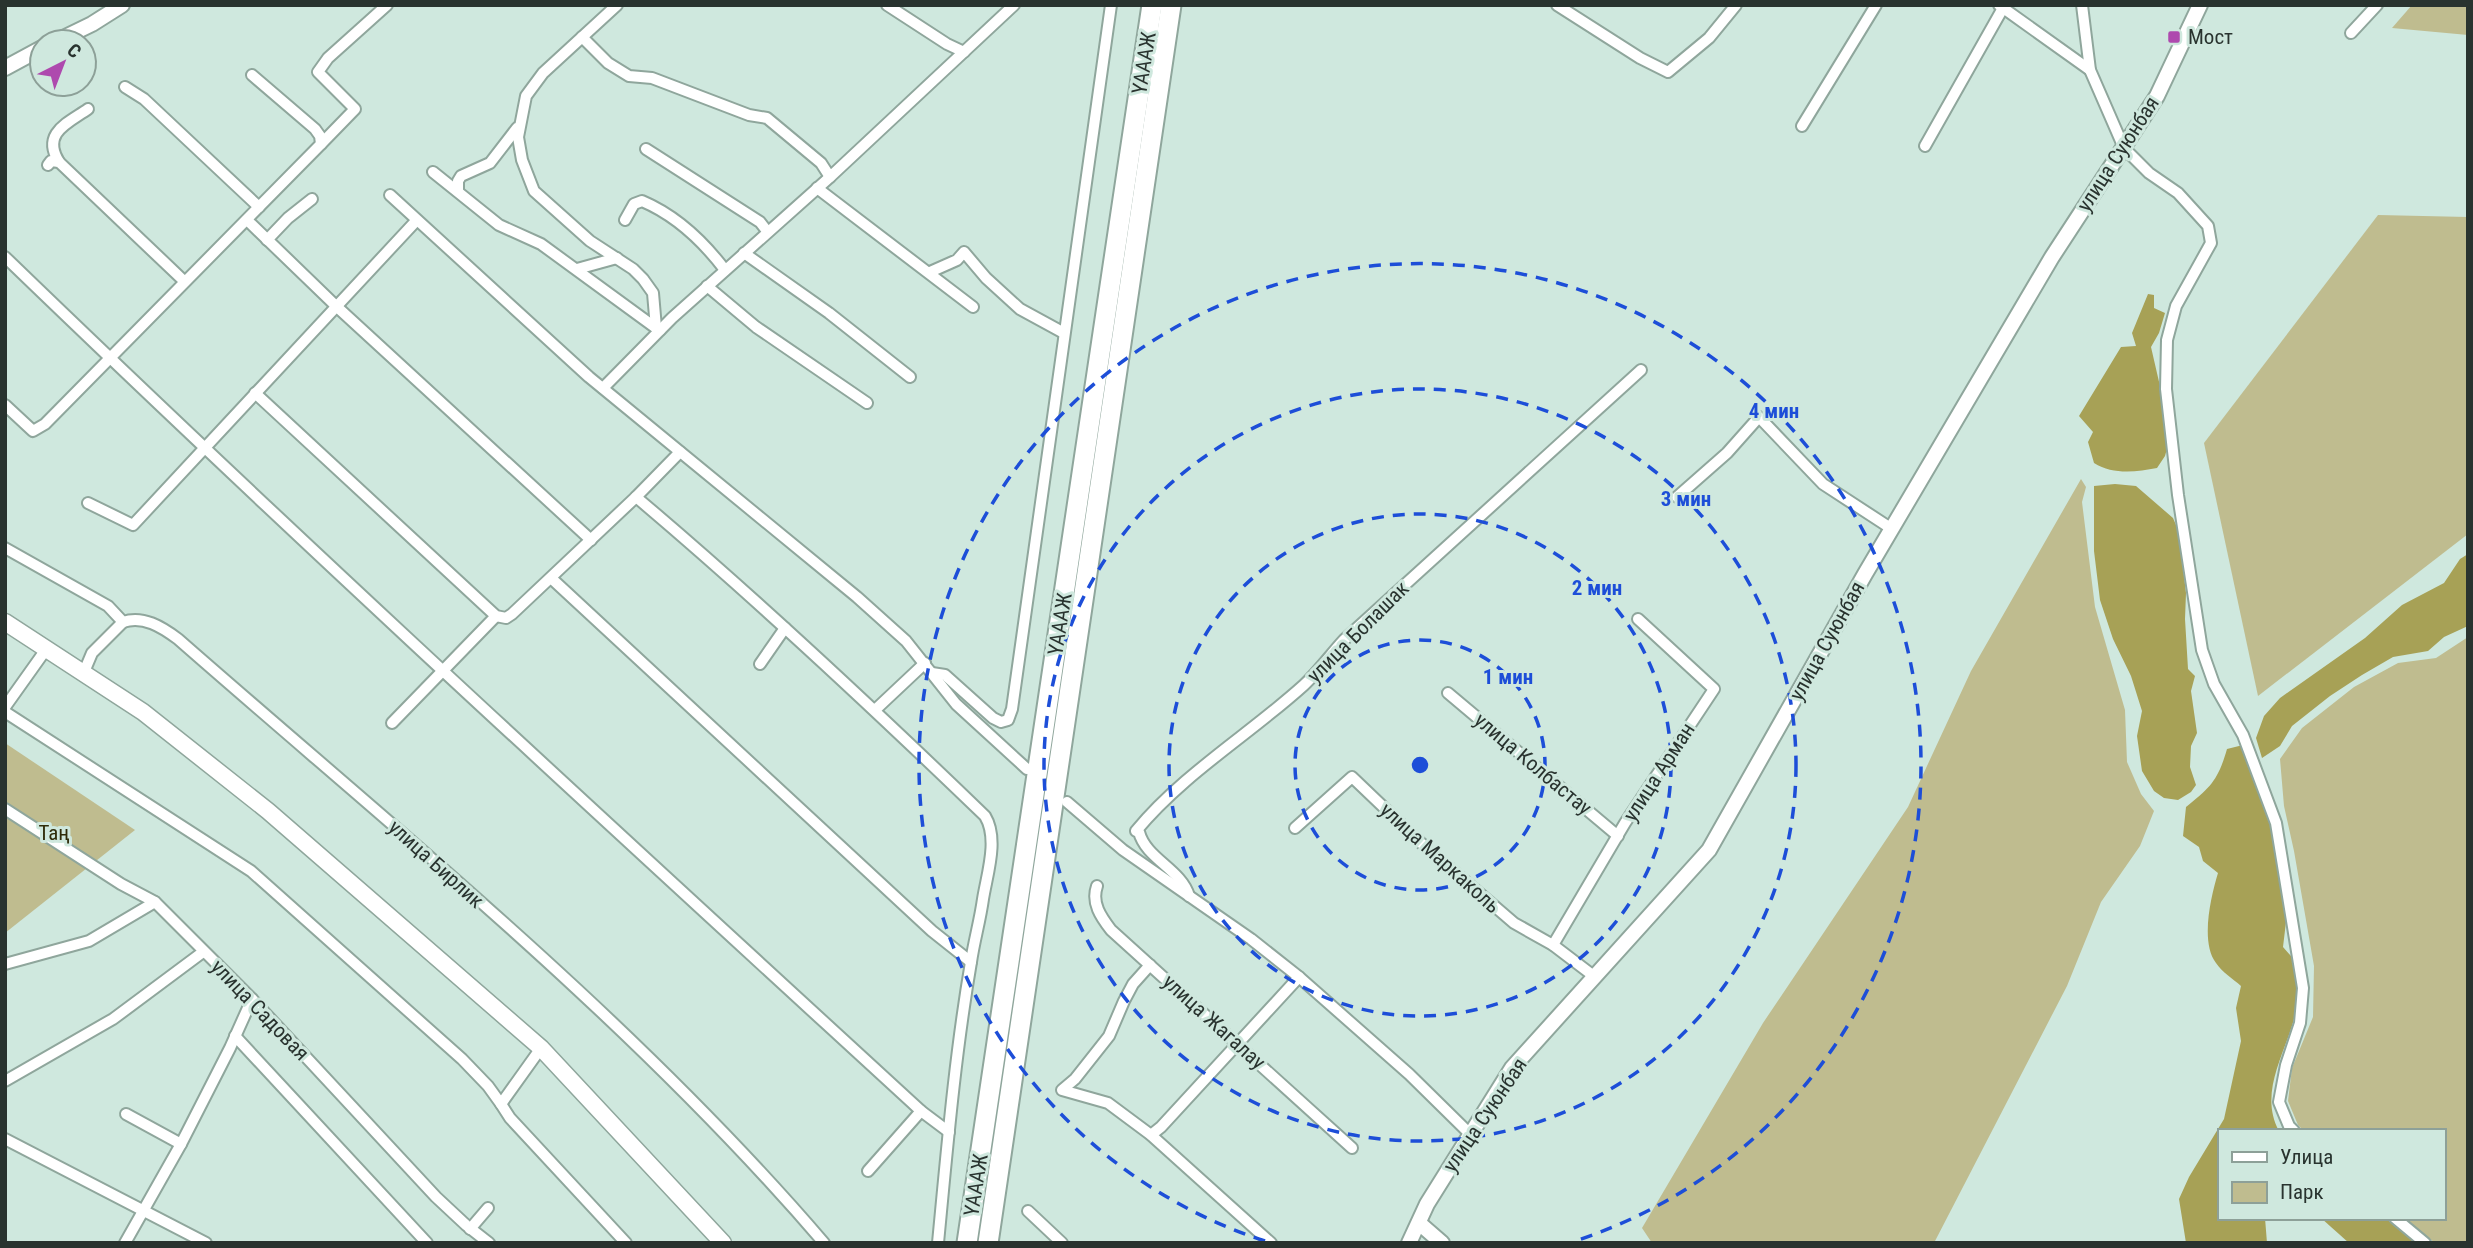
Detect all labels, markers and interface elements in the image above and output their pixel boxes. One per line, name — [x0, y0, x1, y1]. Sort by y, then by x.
place label: Мост — [2188, 25, 2233, 49]
north arrow — [28, 28, 98, 98]
marker: Мост — [2166, 29, 2182, 45]
street label: ҮАААЖ — [1127, 30, 1161, 96]
text: С — [62, 39, 86, 63]
street label: улица Суюнбая — [2072, 92, 2164, 216]
text: 4 мин — [1749, 399, 1799, 423]
text: 3 мин — [1661, 487, 1711, 511]
street label: улица Болашак — [1302, 576, 1414, 688]
text: 2 мин — [1572, 576, 1622, 600]
street label: улица Суюнбая — [1784, 577, 1870, 705]
street label: ҮАААЖ — [1043, 591, 1077, 657]
text: 1 мин — [1483, 665, 1533, 689]
street label: улица Колбастау — [1470, 708, 1597, 820]
street label: улица Арман — [1618, 718, 1700, 826]
centre of rings — [1408, 753, 1432, 777]
street label: улица Маркаколь — [1375, 798, 1505, 918]
street label: улица Бирлик — [384, 815, 488, 913]
park label: Таң — [38, 821, 70, 845]
street label: улица Садовая — [206, 955, 314, 1065]
street label: улица Жагалау — [1158, 970, 1270, 1074]
street label: улица Суюнбая — [1438, 1054, 1532, 1176]
legend — [2218, 1129, 2445, 1220]
text: Улица — [2280, 1145, 2333, 1169]
street label: ҮАААЖ — [959, 1152, 993, 1218]
text: Парк — [2280, 1180, 2324, 1204]

